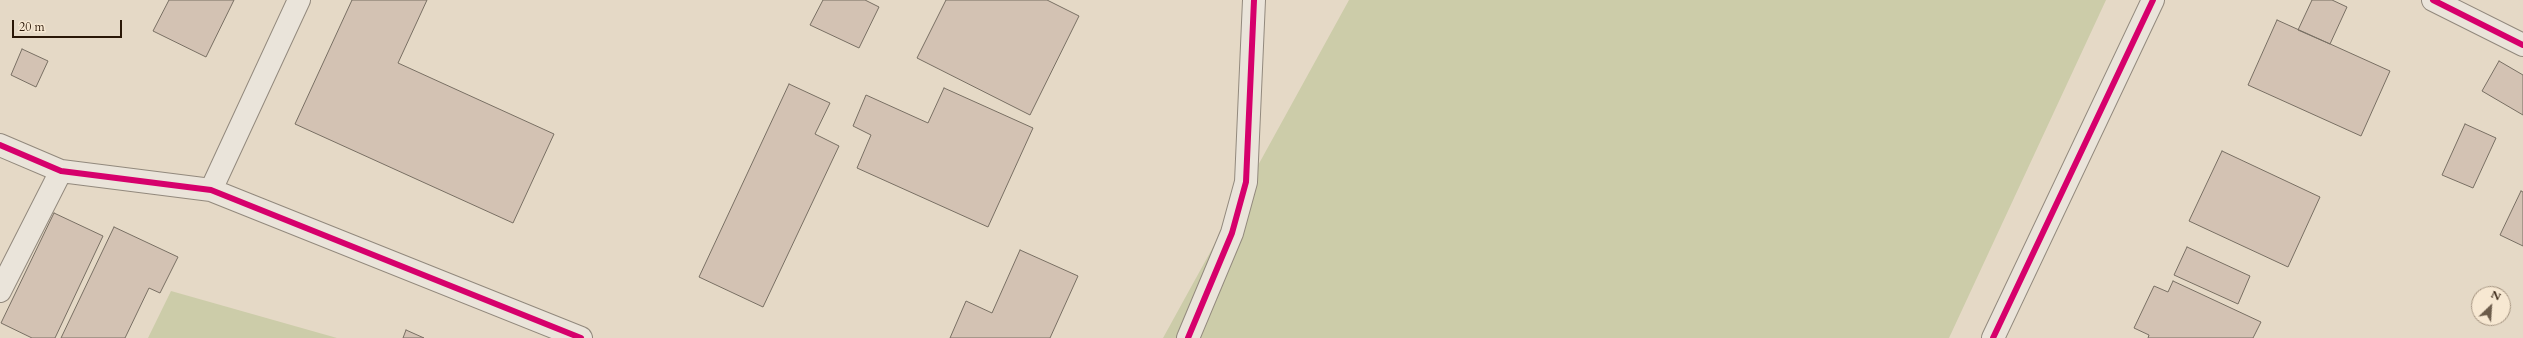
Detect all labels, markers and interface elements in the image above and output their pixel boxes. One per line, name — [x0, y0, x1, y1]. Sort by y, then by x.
scale bar — [14, 12, 124, 38]
text: 20 m — [19, 19, 45, 35]
north arrow — [2471, 286, 2511, 326]
text: N — [2488, 287, 2503, 304]

